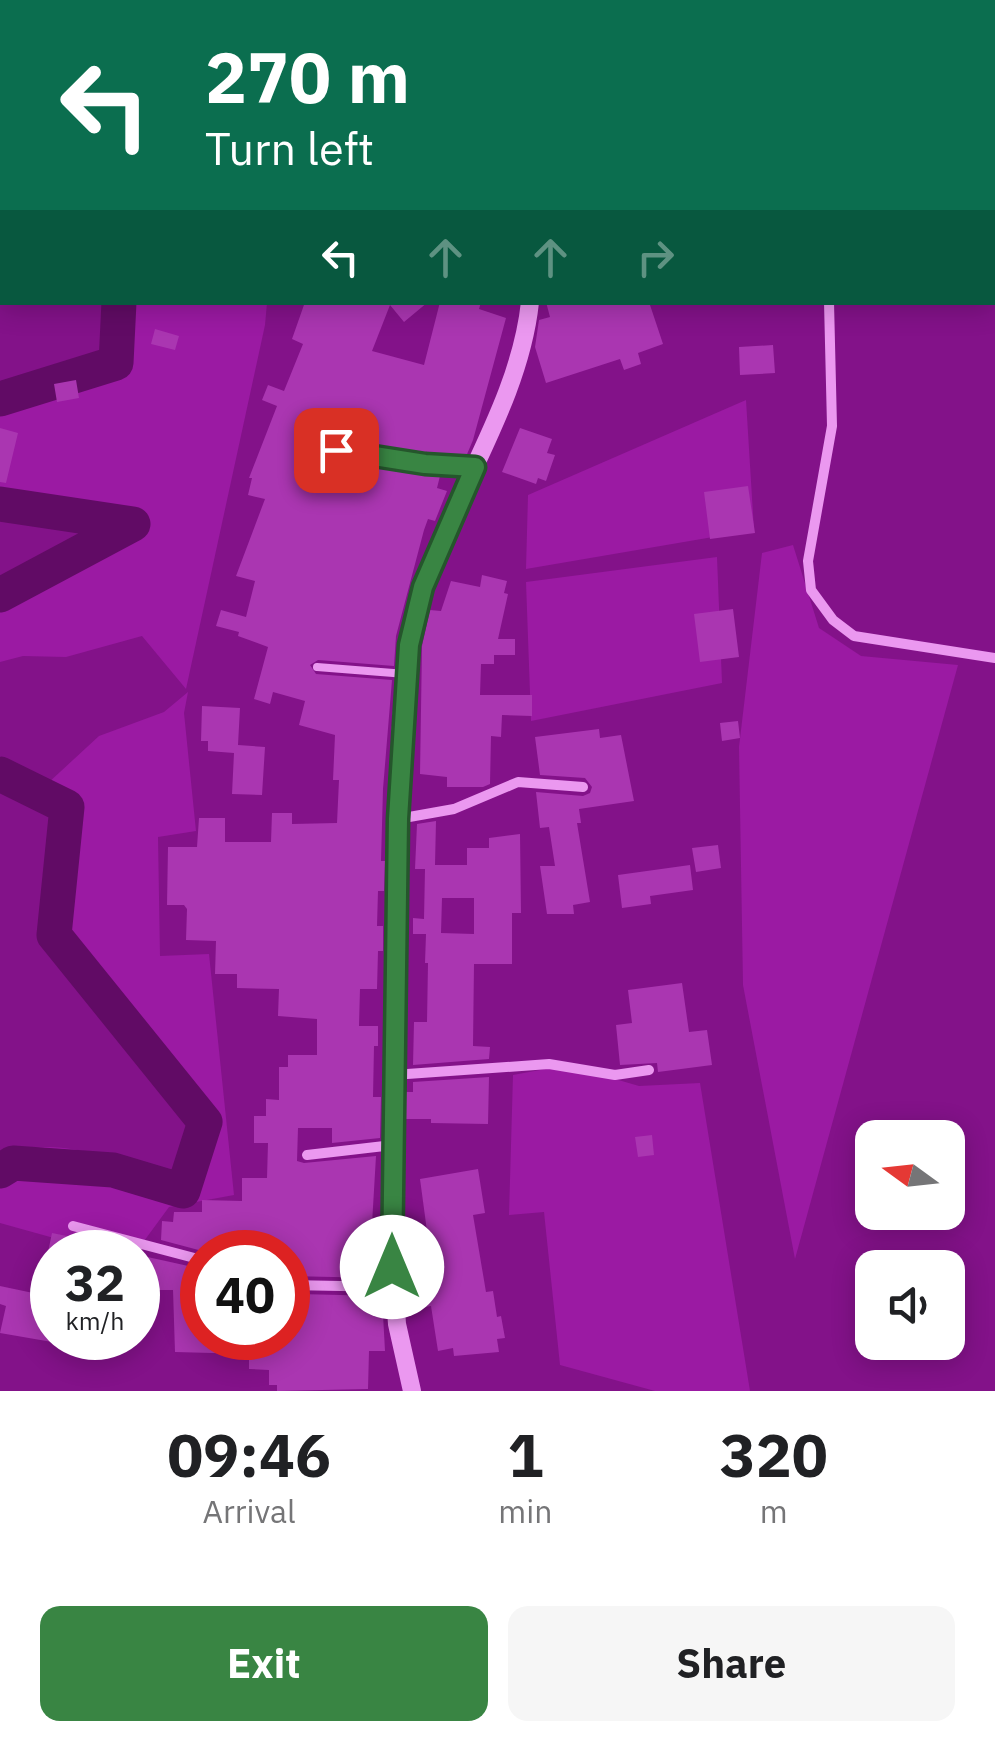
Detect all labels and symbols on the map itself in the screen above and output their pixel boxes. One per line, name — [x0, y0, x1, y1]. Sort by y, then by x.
pin — [294, 408, 379, 493]
north arrow — [855, 1120, 965, 1230]
position arrow — [340, 1215, 444, 1319]
speed limit sign: 40 — [180, 1230, 310, 1360]

